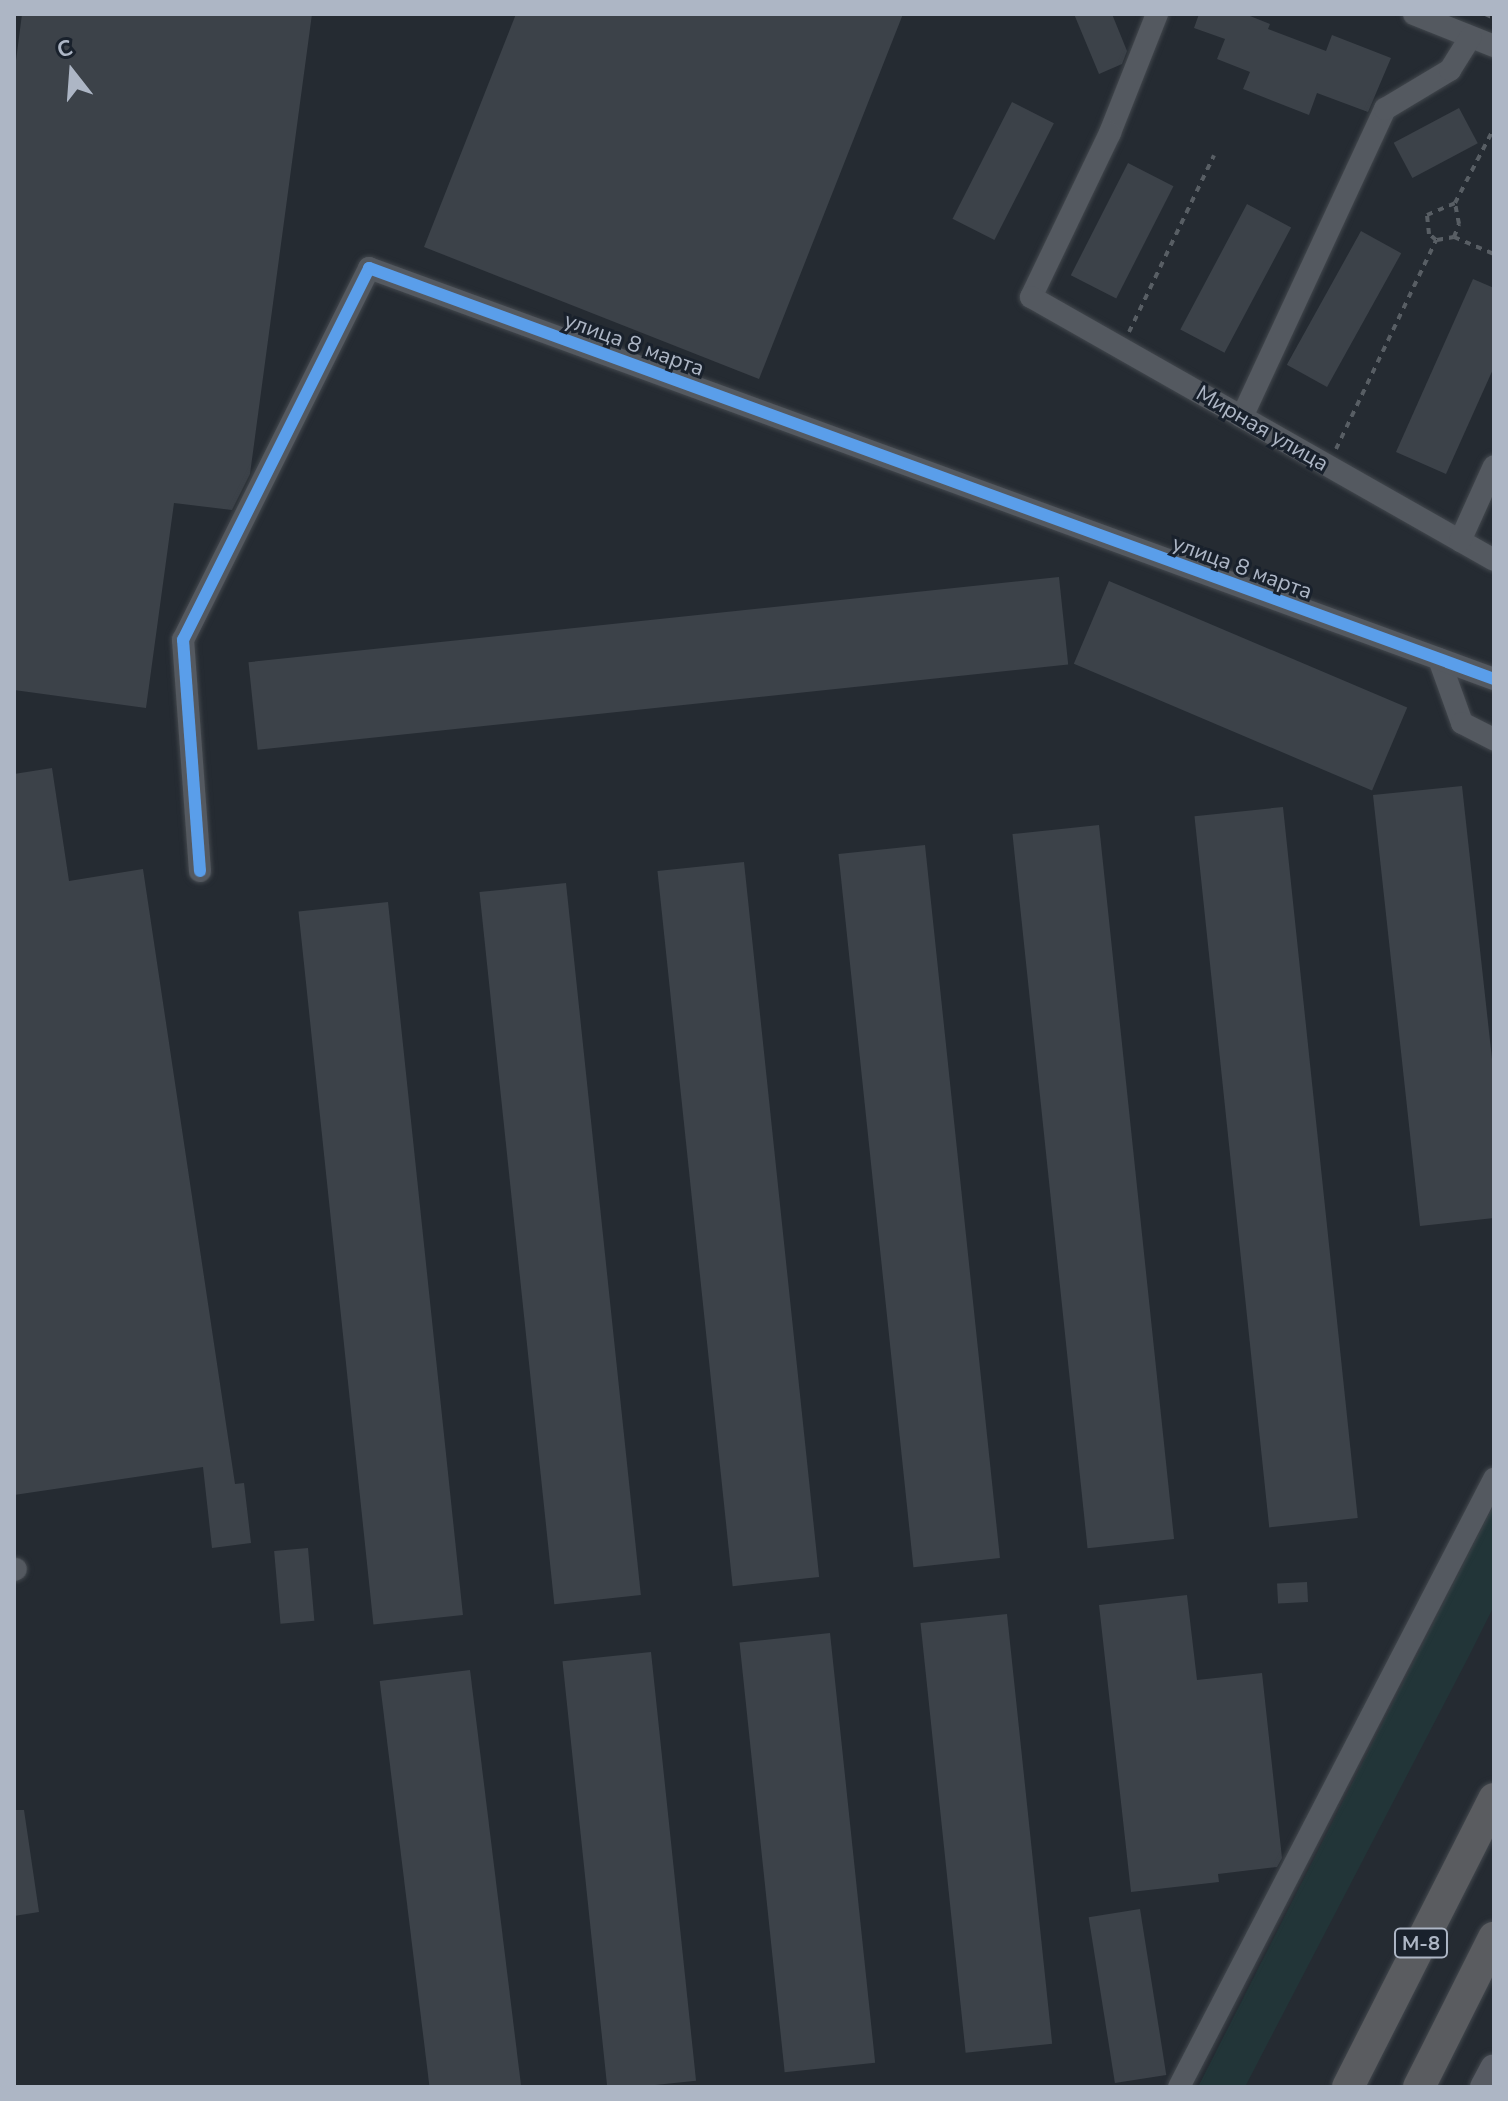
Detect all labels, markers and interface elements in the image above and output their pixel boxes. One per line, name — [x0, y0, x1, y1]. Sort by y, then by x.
north arrow — [32, 32, 112, 112]
text: С — [53, 33, 77, 66]
street label: улица 8 марта — [560, 307, 708, 383]
street label: Мирная улица — [1191, 380, 1333, 478]
street label: улица 8 марта — [1168, 530, 1316, 606]
road number: М-8 — [1393, 1927, 1449, 1959]

